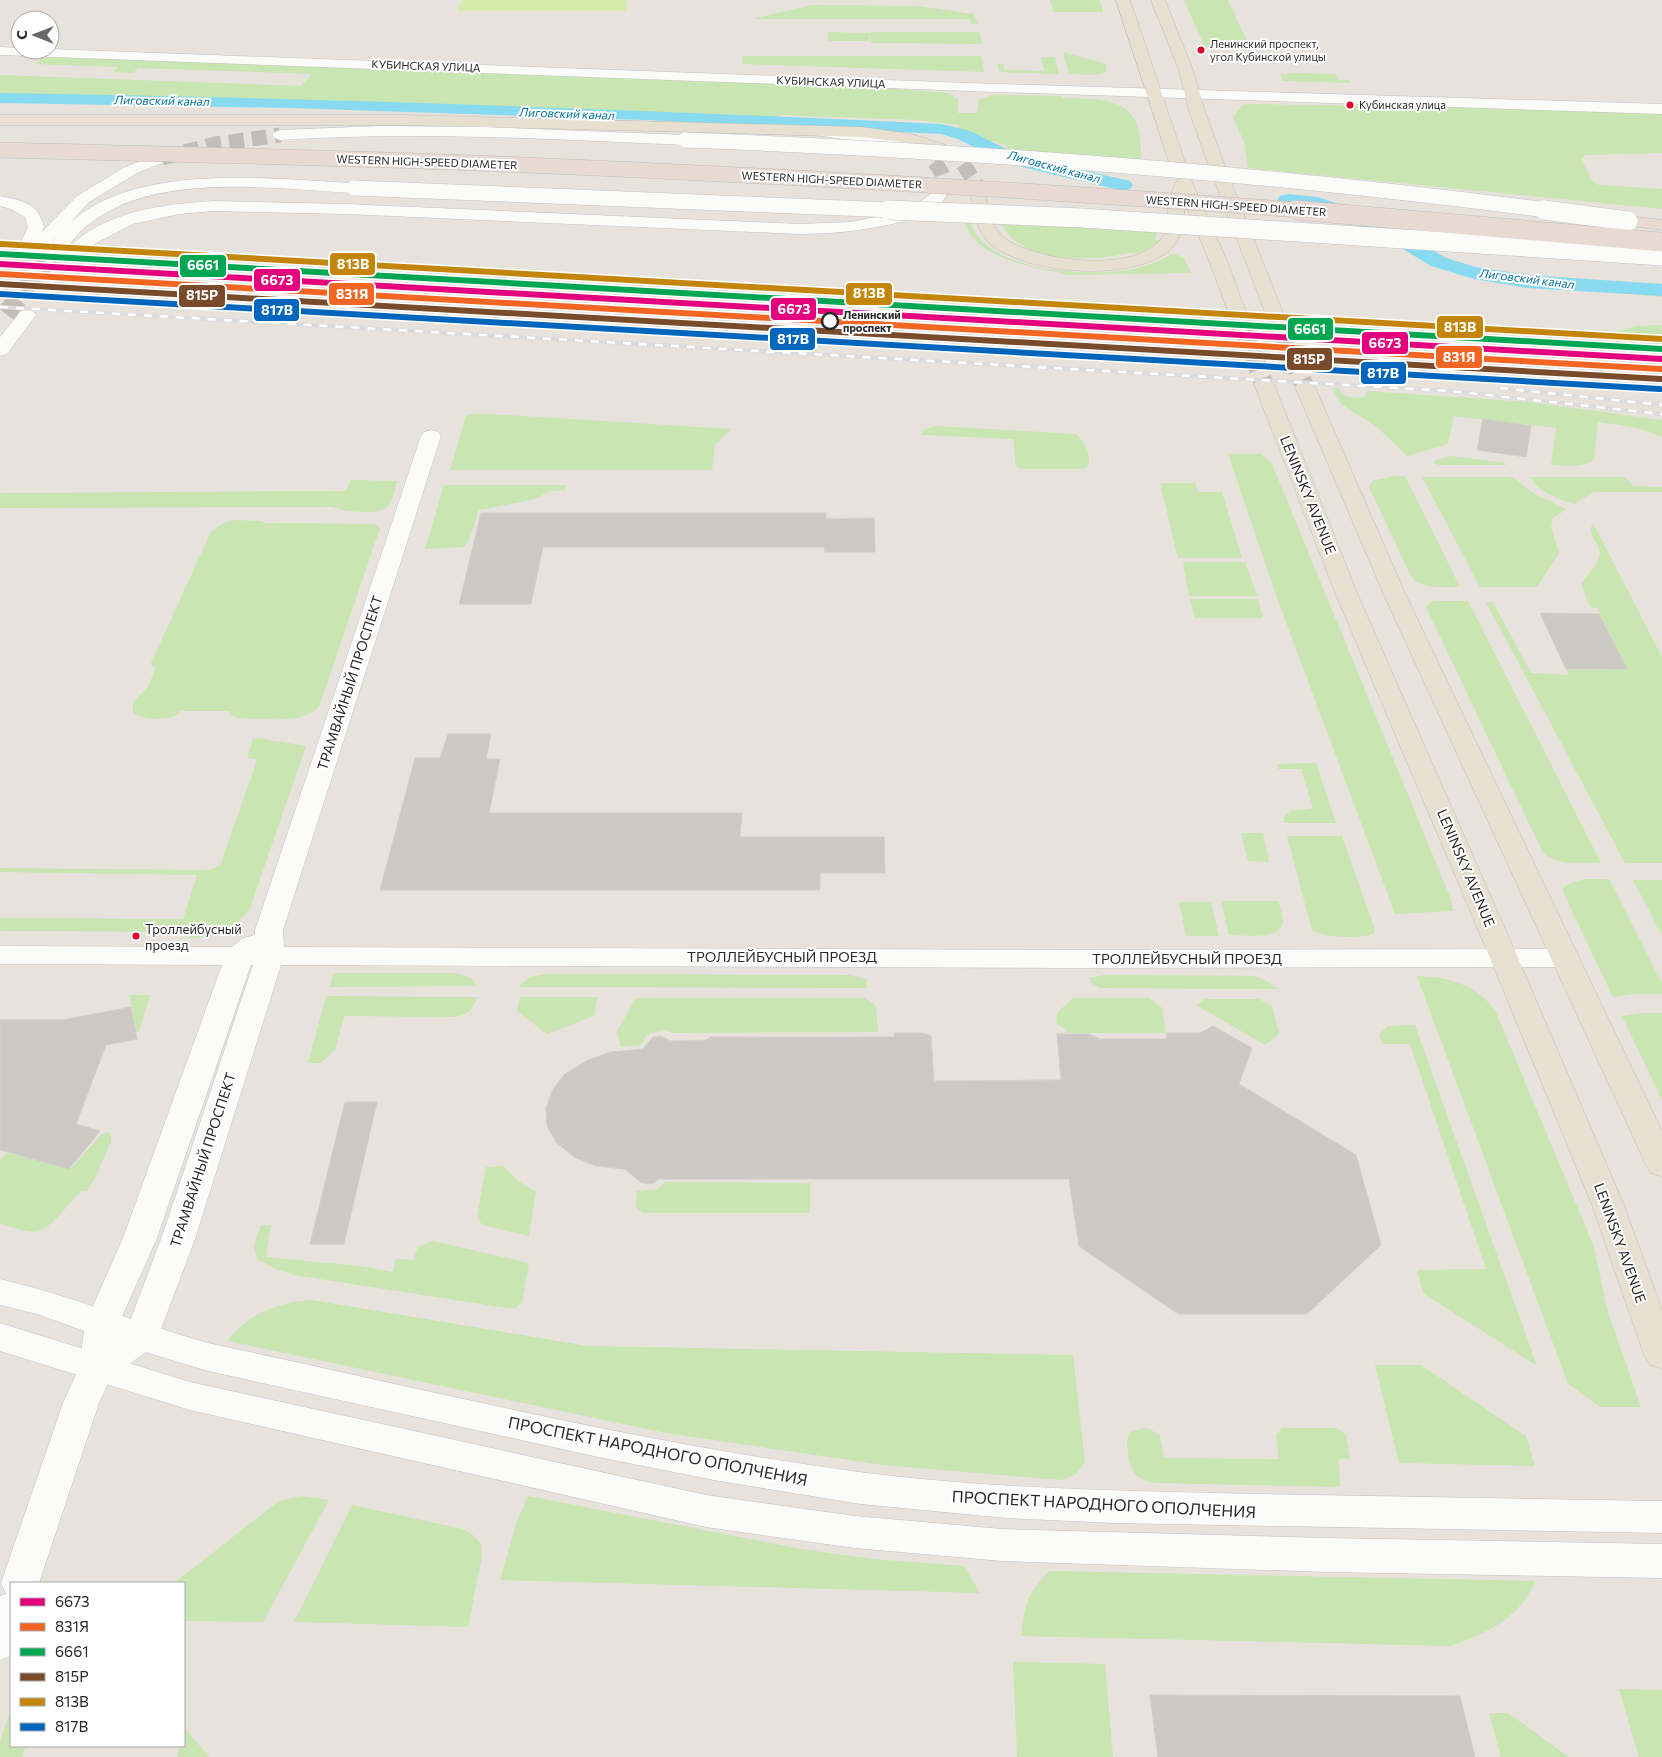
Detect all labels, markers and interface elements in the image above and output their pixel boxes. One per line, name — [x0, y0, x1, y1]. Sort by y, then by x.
north arrow — [10, 10, 60, 60]
text: С — [13, 30, 30, 40]
place label: Ленинский проспект, угол Кубинской улицы — [1210, 37, 1326, 63]
marker: Ленинский проспект, угол Кубинской улицы — [1196, 45, 1206, 55]
street label: КУБИНСКАЯ УЛИЦА — [371, 57, 481, 74]
street label: КУБИНСКАЯ УЛИЦА — [776, 73, 886, 90]
water label: Лиговский канал — [113, 92, 210, 108]
place label: Кубинская улица — [1359, 98, 1446, 111]
marker: Кубинская улица — [1345, 100, 1355, 110]
water label: Лиговский канал — [518, 104, 615, 122]
water label: Лиговский канал — [1005, 147, 1102, 185]
street label: WESTERN HIGH-SPEED DIAMETER — [336, 152, 518, 171]
street label: WESTERN HIGH-SPEED DIAMETER — [741, 168, 923, 191]
street label: WESTERN HIGH-SPEED DIAMETER — [1145, 193, 1327, 218]
line badge: 813В — [329, 252, 376, 276]
line badge: 6661 — [179, 254, 227, 278]
text: 813В — [337, 255, 369, 272]
text: 6661 — [187, 256, 219, 273]
water label: Лиговский канал — [1478, 265, 1575, 291]
line badge: 6673 — [253, 268, 301, 292]
text: 6673 — [261, 271, 294, 288]
line badge: 831Я — [328, 282, 375, 306]
line badge: 813В — [845, 282, 893, 306]
line badge: 815Р — [178, 284, 226, 308]
text: 813В — [853, 284, 885, 301]
text: 831Я — [336, 285, 368, 302]
text: 815Р — [186, 286, 218, 303]
line badge: 6673 — [770, 297, 817, 321]
line badge: 817В — [253, 298, 300, 322]
text: 6673 — [778, 300, 811, 317]
text: 817В — [261, 301, 293, 318]
place label: Ленинский проспект — [843, 308, 901, 334]
marker: Ленинский проспект — [821, 312, 839, 330]
line badge: 813В — [1436, 315, 1484, 339]
line badge: 6661 — [1287, 317, 1334, 341]
text: 813В — [1444, 318, 1476, 335]
text: 6661 — [1294, 320, 1326, 337]
line badge: 817В — [769, 327, 816, 351]
text: 817В — [777, 330, 809, 347]
line badge: 6673 — [1361, 331, 1409, 355]
text: 6673 — [1369, 334, 1402, 351]
line badge: 831Я — [1435, 345, 1483, 369]
line badge: 815Р — [1286, 347, 1333, 371]
text: 831Я — [1443, 348, 1475, 365]
text: 815Р — [1293, 350, 1325, 367]
line badge: 817В — [1360, 361, 1407, 385]
text: 817В — [1367, 364, 1399, 381]
street label: LENINSKY AVENUE — [1277, 433, 1340, 557]
street label: ТРАМВАЙНЫЙ ПРОСПЕКТ — [313, 593, 386, 772]
street label: LENINSKY AVENUE — [1434, 806, 1499, 929]
place label: Троллейбусный проезд — [145, 921, 242, 953]
marker: Троллейбусный проезд — [131, 931, 141, 941]
street label: ТРОЛЛЕЙБУСНЫЙ ПРОЕЗД — [687, 948, 877, 965]
street label: ТРОЛЛЕЙБУСНЫЙ ПРОЕЗД — [1092, 950, 1282, 967]
street label: ТРАМВАЙНЫЙ ПРОСПЕКТ — [166, 1070, 239, 1249]
street label: LENINSKY AVENUE — [1591, 1181, 1650, 1305]
street label: ПРОСПЕКТ НАРОДНОГО ОПОЛЧЕНИЯ — [507, 1412, 809, 1489]
street label: ПРОСПЕКТ НАРОДНОГО ОПОЛЧЕНИЯ — [951, 1486, 1257, 1521]
legend — [10, 1582, 185, 1747]
text: 6673 — [55, 1592, 90, 1610]
text: 831Я — [55, 1617, 89, 1635]
text: 6661 — [55, 1642, 89, 1660]
text: 815Р — [55, 1667, 89, 1685]
text: 813В — [55, 1692, 89, 1710]
text: 817В — [55, 1717, 88, 1735]

